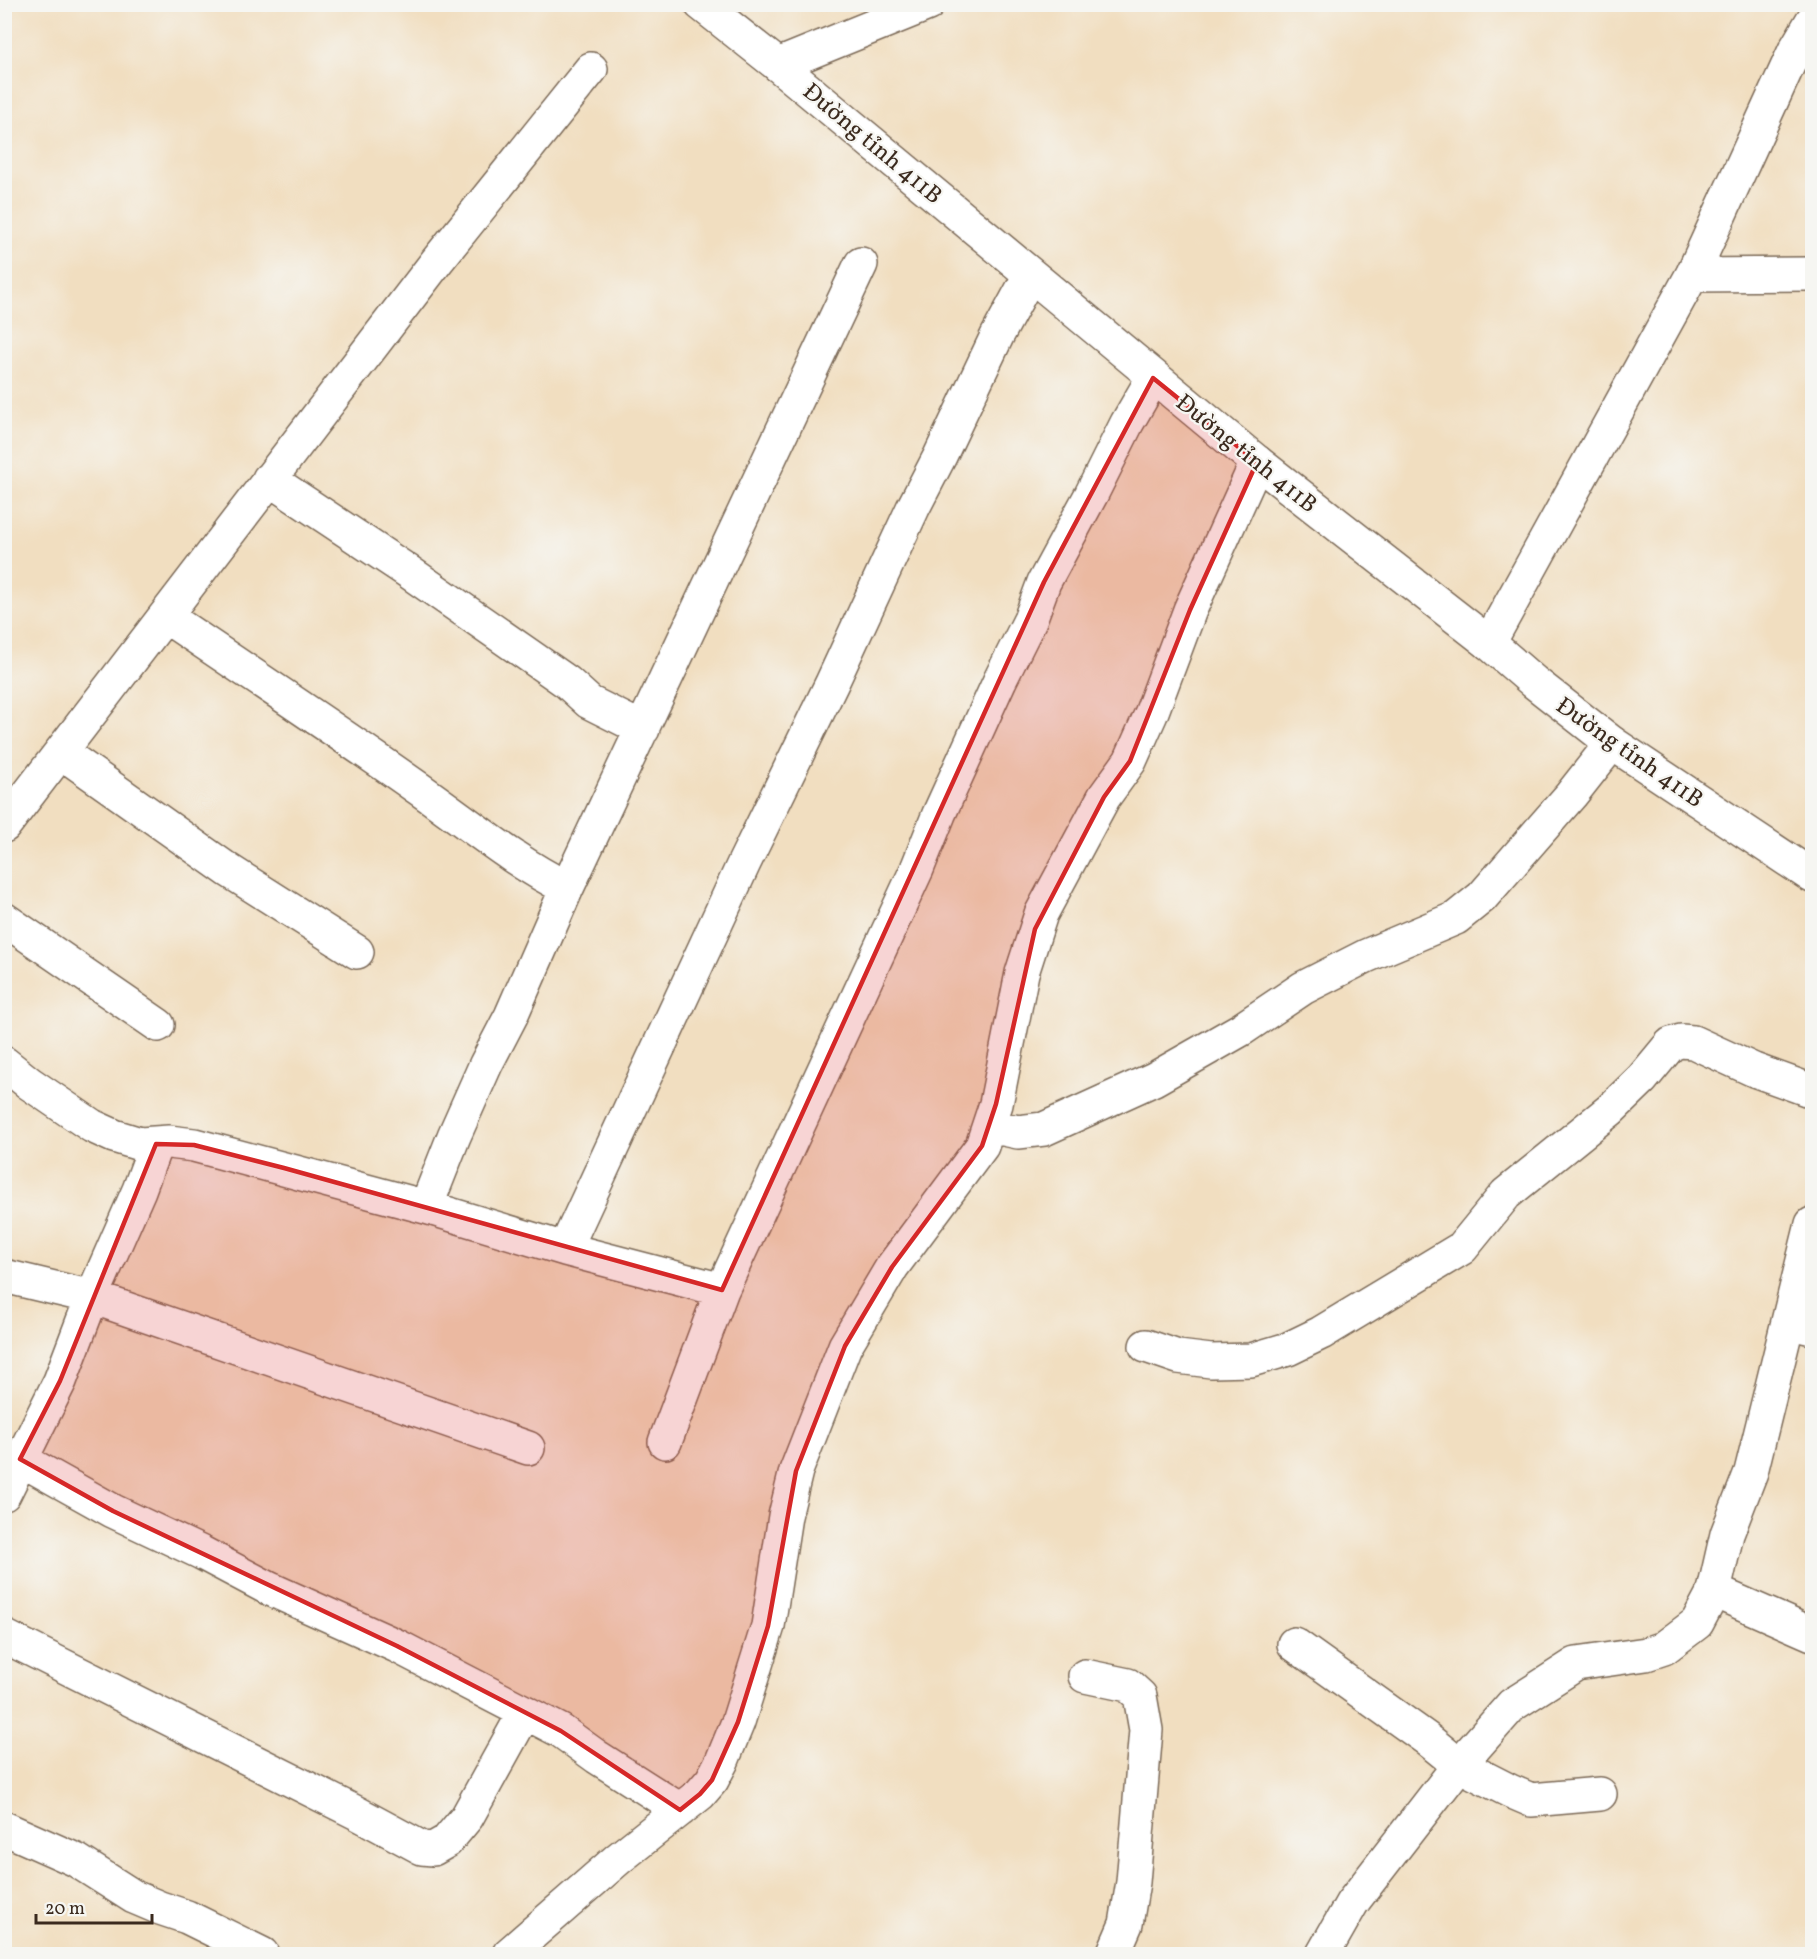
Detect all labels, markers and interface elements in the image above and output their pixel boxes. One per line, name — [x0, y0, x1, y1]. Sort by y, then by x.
street label: Đường tỉnh 411B — [794, 76, 949, 213]
street label: Đường tỉnh 411B — [1168, 387, 1324, 522]
street label: Đường tỉnh 411B — [1548, 690, 1710, 817]
scale bar — [36, 1887, 152, 1925]
text: 20 m — [45, 1897, 85, 1922]

